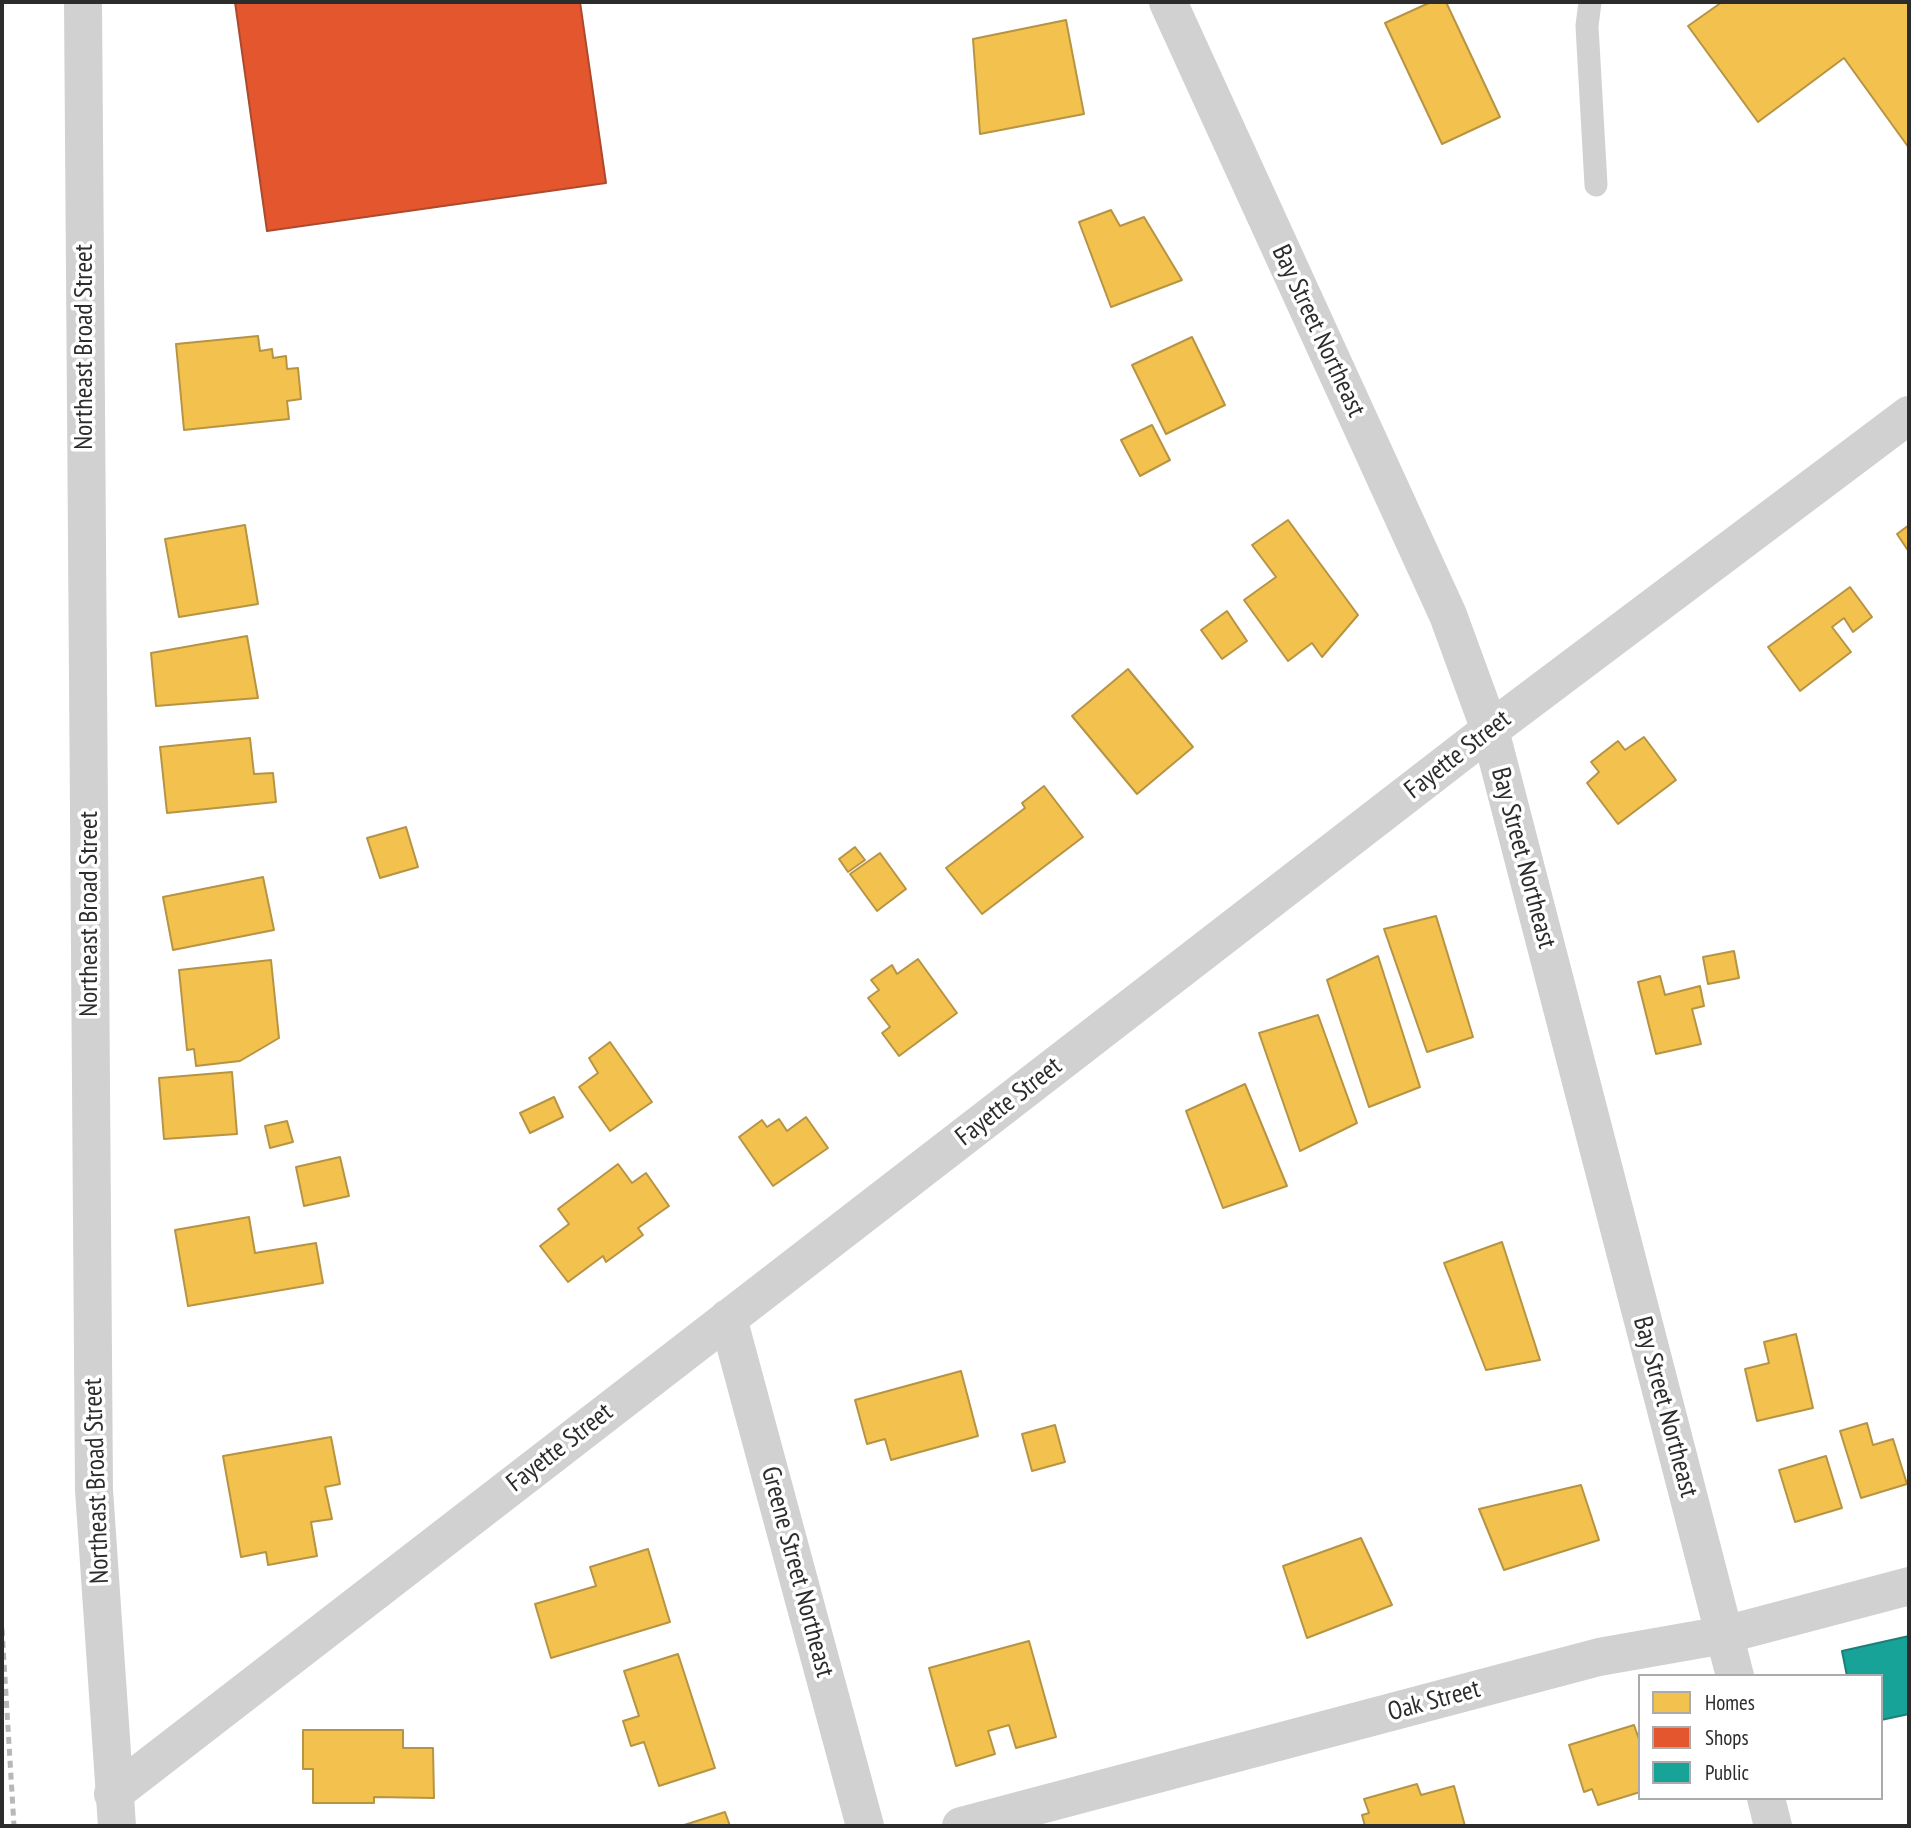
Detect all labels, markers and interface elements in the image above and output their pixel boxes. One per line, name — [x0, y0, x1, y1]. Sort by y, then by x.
street label: Bay Street Northeast — [1265, 240, 1371, 422]
street label: Northeast Broad Street — [69, 244, 101, 450]
street label: Fayette Street — [1399, 704, 1517, 806]
street label: Bay Street Northeast — [1484, 764, 1562, 952]
street label: Northeast Broad Street — [74, 811, 106, 1017]
street label: Fayette Street — [950, 1051, 1068, 1153]
street label: Bay Street Northeast — [1626, 1313, 1704, 1501]
street label: Northeast Broad Street — [78, 1378, 116, 1584]
street label: Fayette Street — [501, 1397, 619, 1499]
street label: Greene Street Northeast — [754, 1463, 840, 1681]
street label: Oak Street — [1385, 1674, 1483, 1728]
legend — [1638, 1674, 1883, 1800]
text: Homes — [1705, 1689, 1755, 1716]
text: Shops — [1705, 1724, 1749, 1751]
text: Public — [1705, 1759, 1749, 1786]

